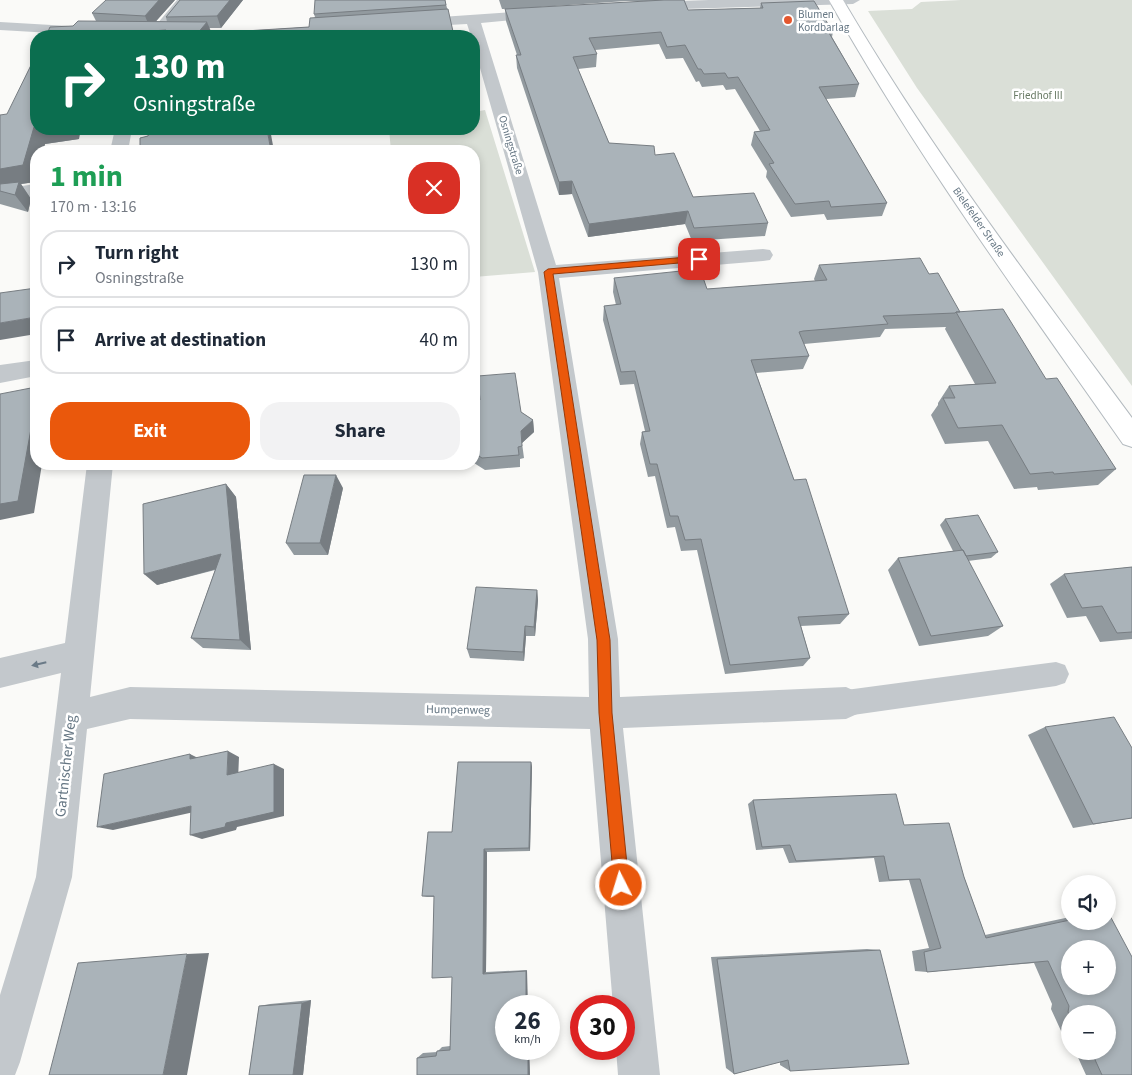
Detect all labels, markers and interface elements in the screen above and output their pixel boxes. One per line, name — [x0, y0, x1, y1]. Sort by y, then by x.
place label: Blumen Kordbarlag — [798, 7, 850, 35]
marker: Blumen Kordbarlag — [782, 14, 794, 26]
text: 130 m — [133, 42, 225, 92]
icon: right — [50, 50, 115, 115]
text: Osningstraße — [133, 88, 255, 120]
park label: Friedhof III — [1013, 88, 1063, 103]
street label: Osningstraße — [495, 114, 527, 177]
text: 1 min — [50, 155, 123, 198]
button: close — [408, 162, 460, 214]
street label: Bielefelder Straße — [949, 184, 1009, 260]
text: 170 m · 13:16 — [50, 196, 137, 218]
pin — [678, 238, 720, 280]
text: Turn right — [95, 240, 179, 267]
icon: arrive — [685, 245, 713, 273]
icon: right — [52, 250, 80, 278]
text: 130 m — [410, 251, 458, 278]
text: Osningstraße — [95, 267, 184, 289]
icon: arrive — [52, 326, 80, 354]
text: Arrive at destination — [95, 327, 266, 354]
text: 40 m — [420, 327, 458, 354]
button: Exit — [50, 402, 250, 460]
button: Share — [260, 402, 460, 460]
one-way arrow — [31, 660, 46, 668]
street label: Humpenweg — [426, 701, 490, 719]
street label: Gartnischer Weg — [50, 713, 82, 818]
position arrow — [594, 858, 646, 910]
map controls — [1061, 875, 1116, 1060]
button: sound — [1061, 875, 1116, 930]
button: + — [1061, 940, 1116, 995]
speed limit sign: 30 — [570, 995, 635, 1060]
text: 26 — [514, 1003, 541, 1039]
button: − — [1061, 1005, 1116, 1060]
text: km/h — [514, 1031, 541, 1048]

